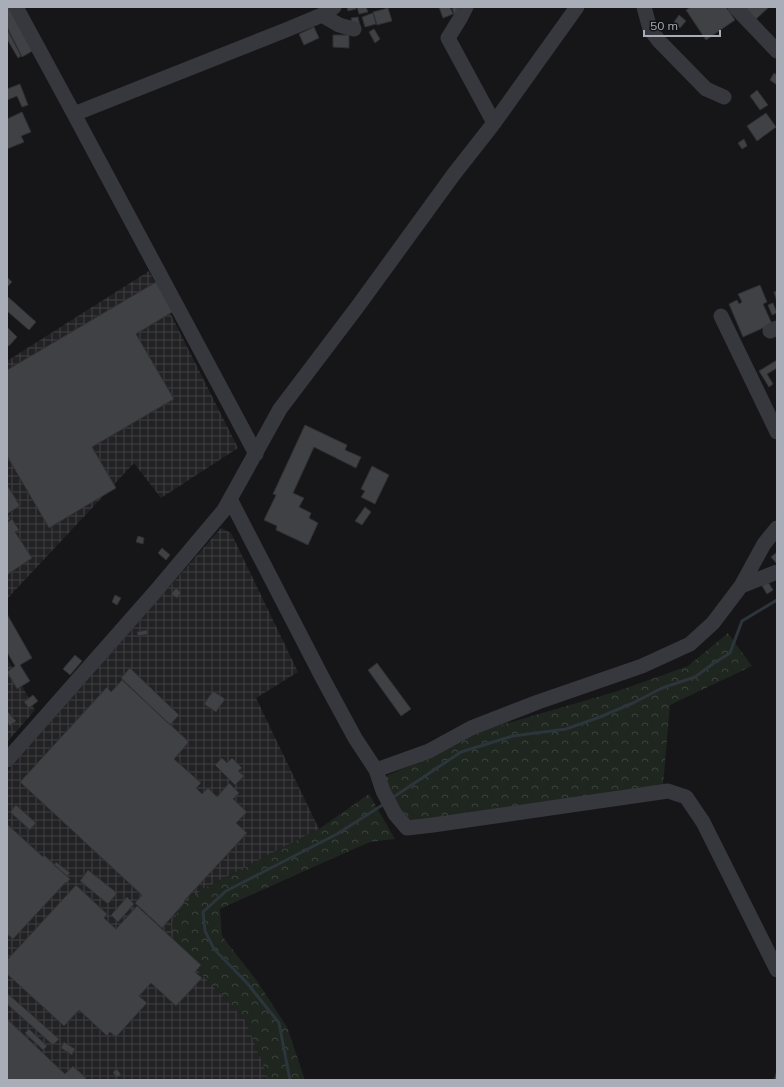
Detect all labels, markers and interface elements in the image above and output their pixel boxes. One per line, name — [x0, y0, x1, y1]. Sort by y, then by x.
scale bar — [644, 12, 720, 38]
text: 50 m — [650, 18, 678, 33]

